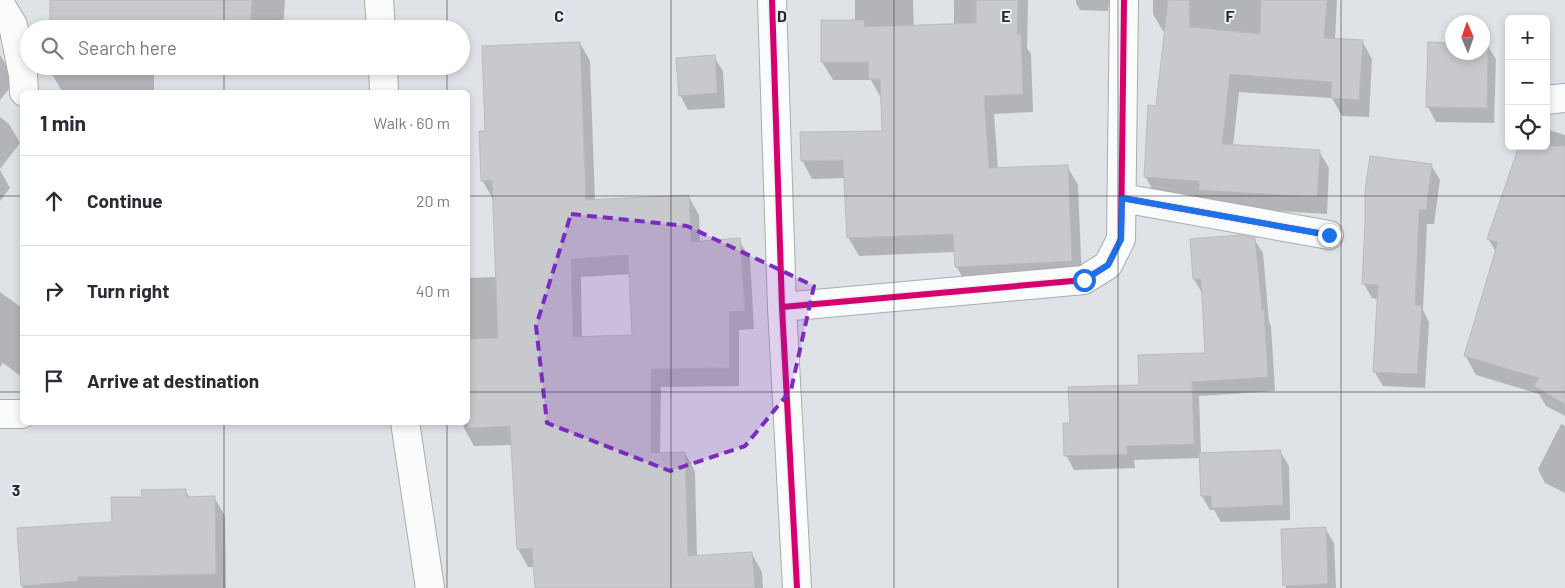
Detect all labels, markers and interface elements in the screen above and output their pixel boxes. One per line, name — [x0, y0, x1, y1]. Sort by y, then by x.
text: C — [554, 6, 564, 25]
text: D — [777, 6, 787, 25]
text: E — [1001, 6, 1011, 25]
text: F — [1226, 6, 1235, 25]
north arrow — [1445, 15, 1490, 60]
map controls — [1505, 15, 1550, 150]
button: + — [1505, 15, 1550, 60]
search box — [20, 20, 470, 75]
icon: search — [38, 34, 66, 62]
text: Search here — [78, 36, 177, 59]
button: − — [1505, 60, 1550, 105]
button: locate — [1505, 105, 1550, 150]
text: 1 min — [40, 110, 86, 135]
text: Walk · 60 m — [373, 113, 450, 132]
icon: ahead — [40, 187, 68, 215]
text: Continue — [87, 189, 163, 212]
text: 20 m — [416, 191, 450, 210]
route end — [1318, 224, 1341, 247]
route start — [1073, 269, 1096, 292]
icon: right — [40, 277, 68, 305]
text: Turn right — [87, 279, 169, 302]
text: 40 m — [416, 281, 450, 300]
icon: arrive — [40, 367, 68, 395]
text: Arrive at destination — [87, 369, 259, 392]
text: 3 — [12, 480, 20, 499]

